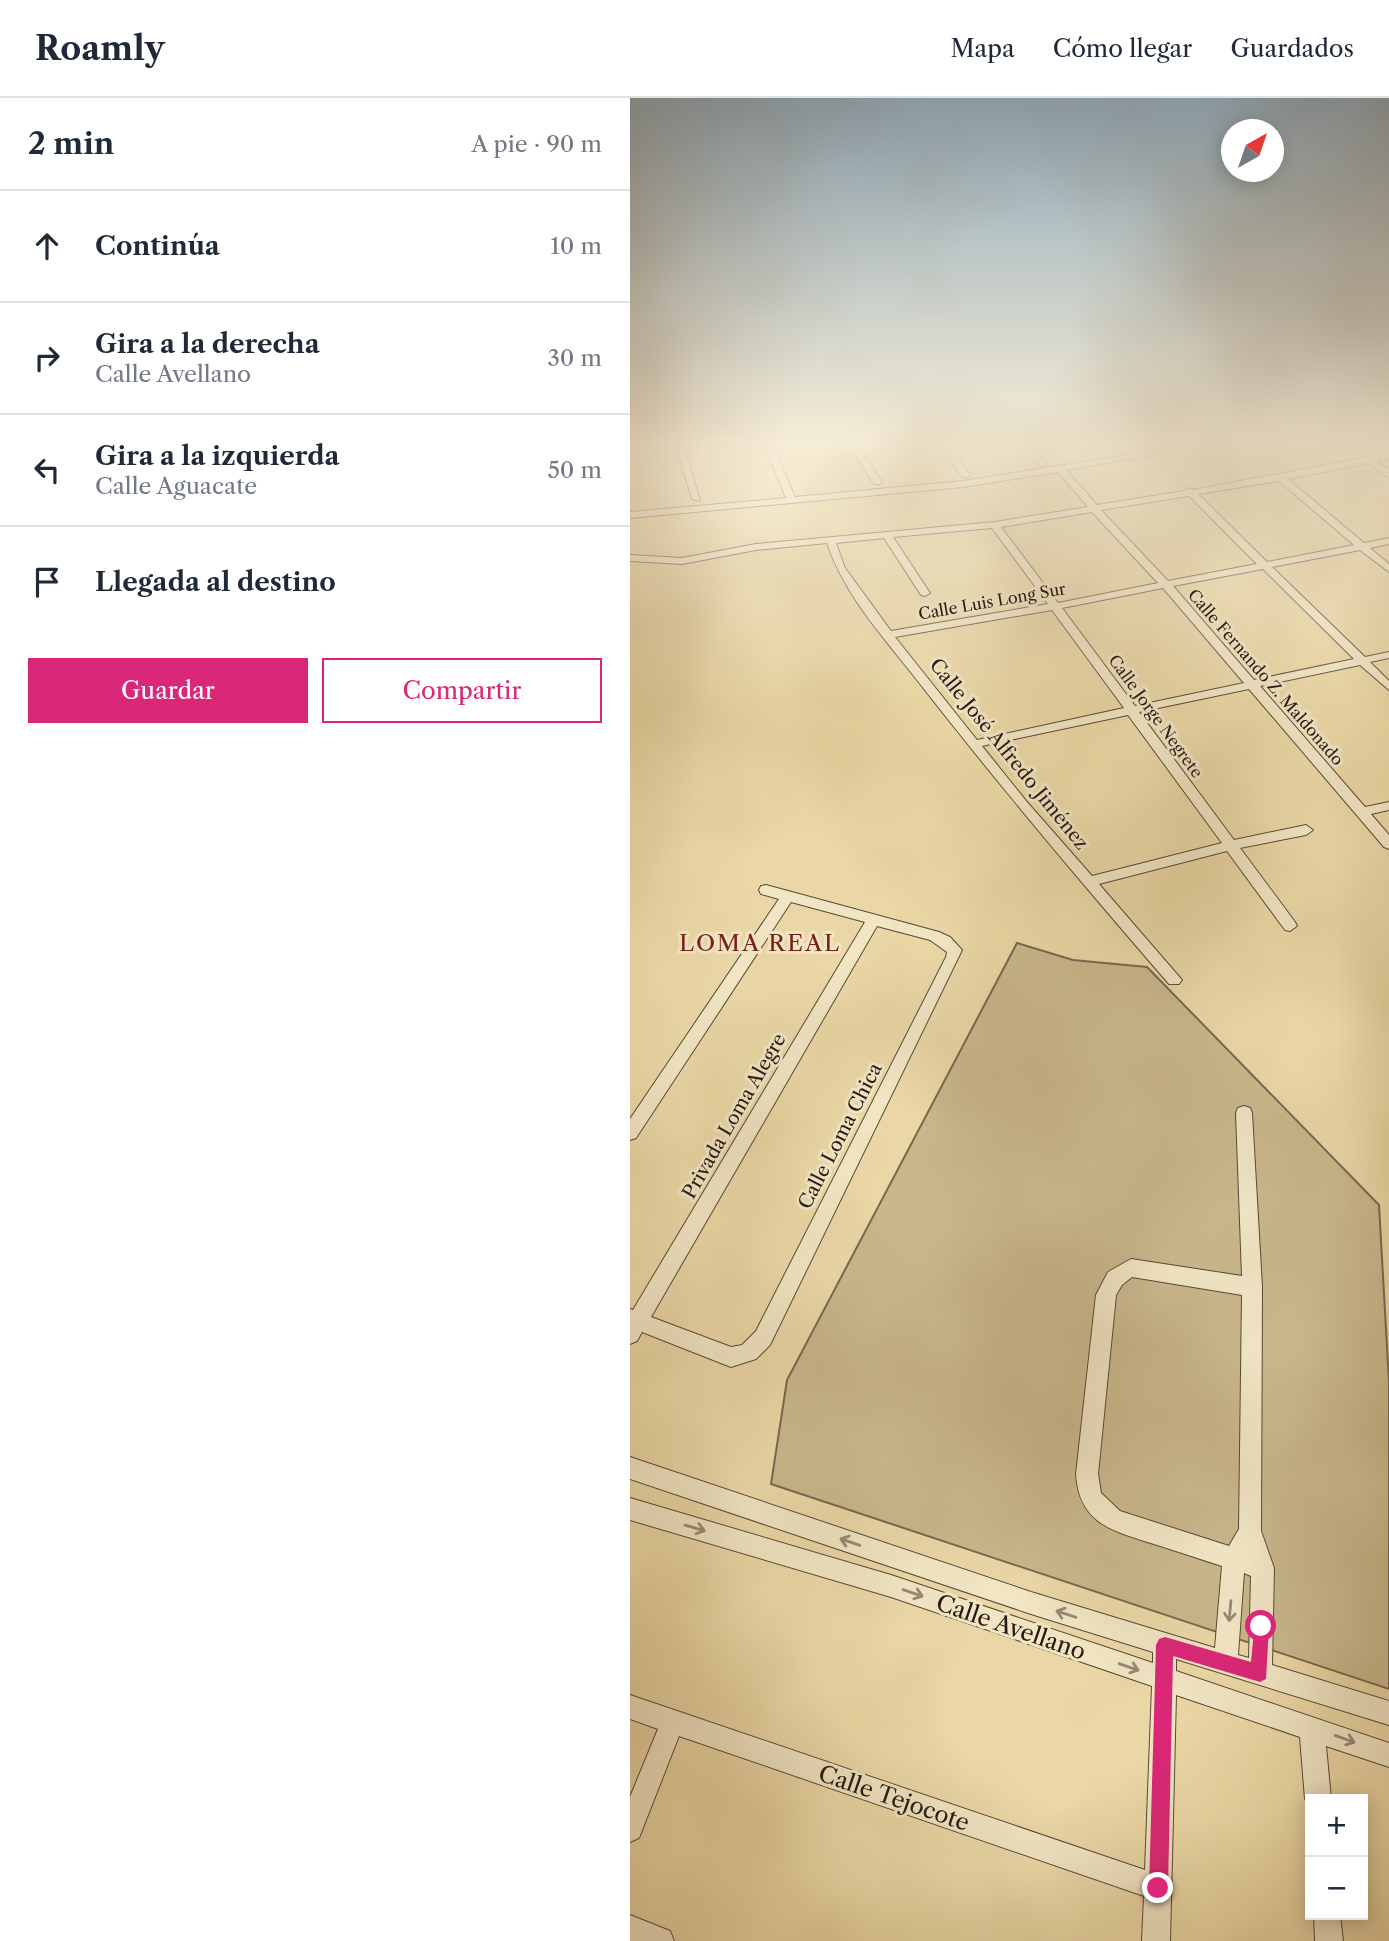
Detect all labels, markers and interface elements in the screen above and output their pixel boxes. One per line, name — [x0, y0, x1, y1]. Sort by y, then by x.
text: Roamly — [35, 28, 165, 69]
text: Mapa — [950, 34, 1015, 63]
text: Cómo llegar — [1053, 34, 1192, 63]
text: Guardados — [1230, 34, 1354, 63]
north arrow — [1221, 119, 1284, 182]
text: 2 min — [28, 125, 114, 162]
text: A pie · 90 m — [471, 130, 602, 158]
icon: ahead — [28, 227, 66, 265]
text: Continúa — [95, 230, 220, 262]
text: 10 m — [550, 232, 602, 260]
text: Gira a la derecha — [95, 328, 320, 360]
icon: right — [28, 339, 66, 377]
text: 30 m — [547, 344, 602, 372]
text: Calle Avellano — [95, 360, 251, 388]
text: Gira a la izquierda — [95, 440, 340, 472]
icon: left — [28, 451, 66, 489]
text: 50 m — [547, 456, 602, 484]
text: Calle Aguacate — [95, 472, 257, 500]
icon: arrive — [28, 563, 66, 601]
text: Llegada al destino — [95, 566, 336, 598]
street label: Calle Luis Long Sur — [917, 578, 1067, 624]
street label: Calle Fernando Z. Maldonado — [1184, 585, 1348, 769]
street label: Calle Jorge Negrete — [1105, 651, 1207, 782]
street label: Calle José Alfredo Jiménez — [925, 654, 1093, 854]
button: Guardar — [28, 658, 308, 723]
button: Compartir — [322, 658, 602, 723]
district label: LOMA REAL — [679, 929, 841, 957]
street label: Privada Loma Alegre — [677, 1029, 791, 1203]
street label: Calle Loma Chica — [793, 1059, 887, 1213]
one-way arrow — [684, 1523, 706, 1536]
one-way arrow — [840, 1534, 862, 1547]
one-way arrow — [902, 1588, 924, 1600]
street label: Calle Avellano — [933, 1588, 1089, 1666]
one-way arrow — [1223, 1599, 1236, 1622]
one-way arrow — [1055, 1607, 1077, 1620]
route start — [1245, 1610, 1276, 1641]
one-way arrow — [1117, 1662, 1139, 1674]
one-way arrow — [1333, 1734, 1355, 1746]
street label: Calle Tejocote — [815, 1759, 973, 1837]
map controls — [1305, 1794, 1368, 1920]
button: + — [1305, 1794, 1368, 1857]
button: − — [1305, 1857, 1368, 1920]
route end — [1142, 1872, 1173, 1903]

